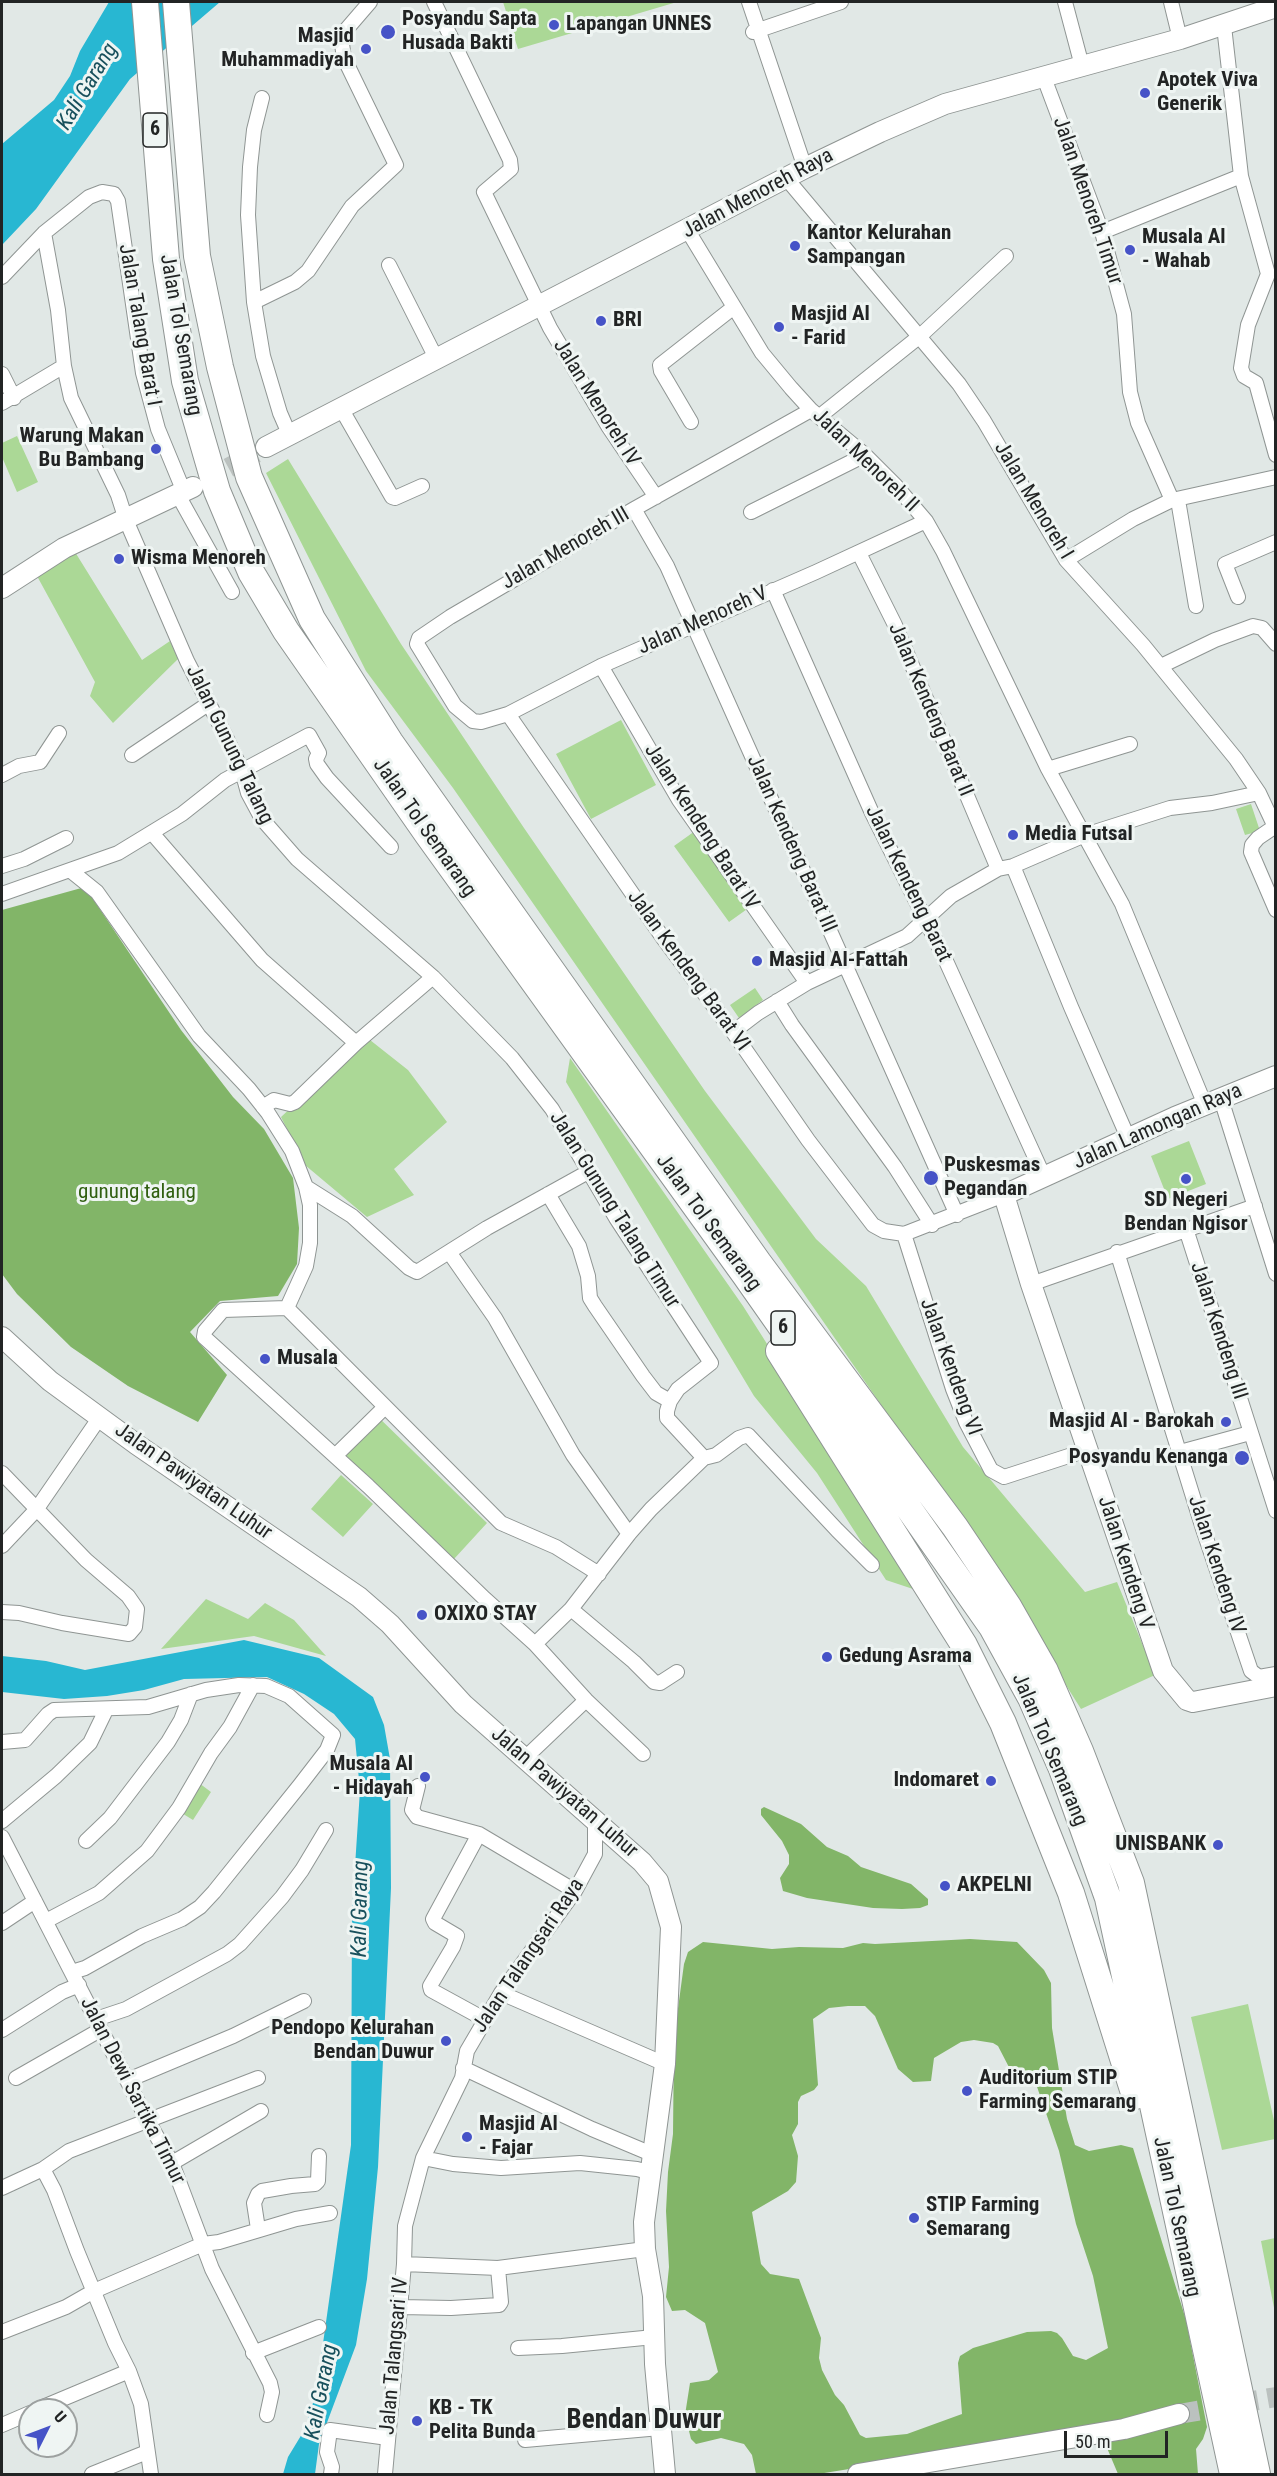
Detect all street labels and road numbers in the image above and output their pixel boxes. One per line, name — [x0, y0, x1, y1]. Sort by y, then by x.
road number: 6 — [143, 113, 167, 147]
street label: Jalan Menoreh Timur — [1046, 114, 1128, 288]
street label: Jalan Menoreh Raya — [678, 144, 838, 244]
street label: Jalan Talang Barat I — [112, 242, 166, 408]
street label: Jalan Tol Semarang — [153, 252, 207, 418]
street label: Jalan Menoreh IV — [547, 335, 645, 471]
street label: Jalan Menoreh II — [807, 404, 923, 518]
street label: Jalan Menoreh I — [988, 438, 1078, 564]
street label: Jalan Menoreh III — [498, 502, 634, 596]
street label: Jalan Menoreh V — [634, 581, 772, 661]
street label: Jalan Kendeng Barat II — [882, 619, 978, 801]
street label: Jalan Gunung Talang — [180, 661, 278, 829]
street label: Jalan Kendeng Barat IV — [638, 739, 764, 915]
street label: Jalan Kendeng Barat III — [741, 752, 841, 936]
street label: Jalan Tol Semarang — [367, 754, 481, 902]
street label: Jalan Kendeng Barat — [859, 802, 957, 966]
street label: Jalan Kendeng Barat VI — [621, 886, 755, 1056]
street label: Jalan Lamongan Raya — [1070, 1079, 1246, 1175]
street label: Jalan Gunung Talang Timur — [543, 1107, 685, 1313]
street label: Jalan Tol Semarang — [650, 1150, 766, 1296]
street label: Jalan Kendeng III — [1184, 1259, 1252, 1403]
street label: Jalan Kendeng VI — [914, 1295, 986, 1439]
road number: 6 — [771, 1311, 795, 1345]
street label: Jalan Pawiyatan Luhur — [109, 1418, 277, 1546]
street label: Jalan Kendeng V — [1092, 1493, 1158, 1633]
street label: Jalan Kendeng IV — [1182, 1493, 1250, 1637]
street label: Jalan Tol Semarang — [1005, 1670, 1093, 1830]
street label: Jalan Pawiyatan Luhur — [485, 1722, 643, 1864]
street label: Jalan Talangsari Raya — [468, 1874, 590, 2038]
street label: Jalan Dewi Sartika Timur — [74, 1993, 190, 2189]
street label: Jalan Tol Semarang — [1147, 2134, 1205, 2300]
street label: Jalan Talangsari IV — [376, 2276, 414, 2436]

